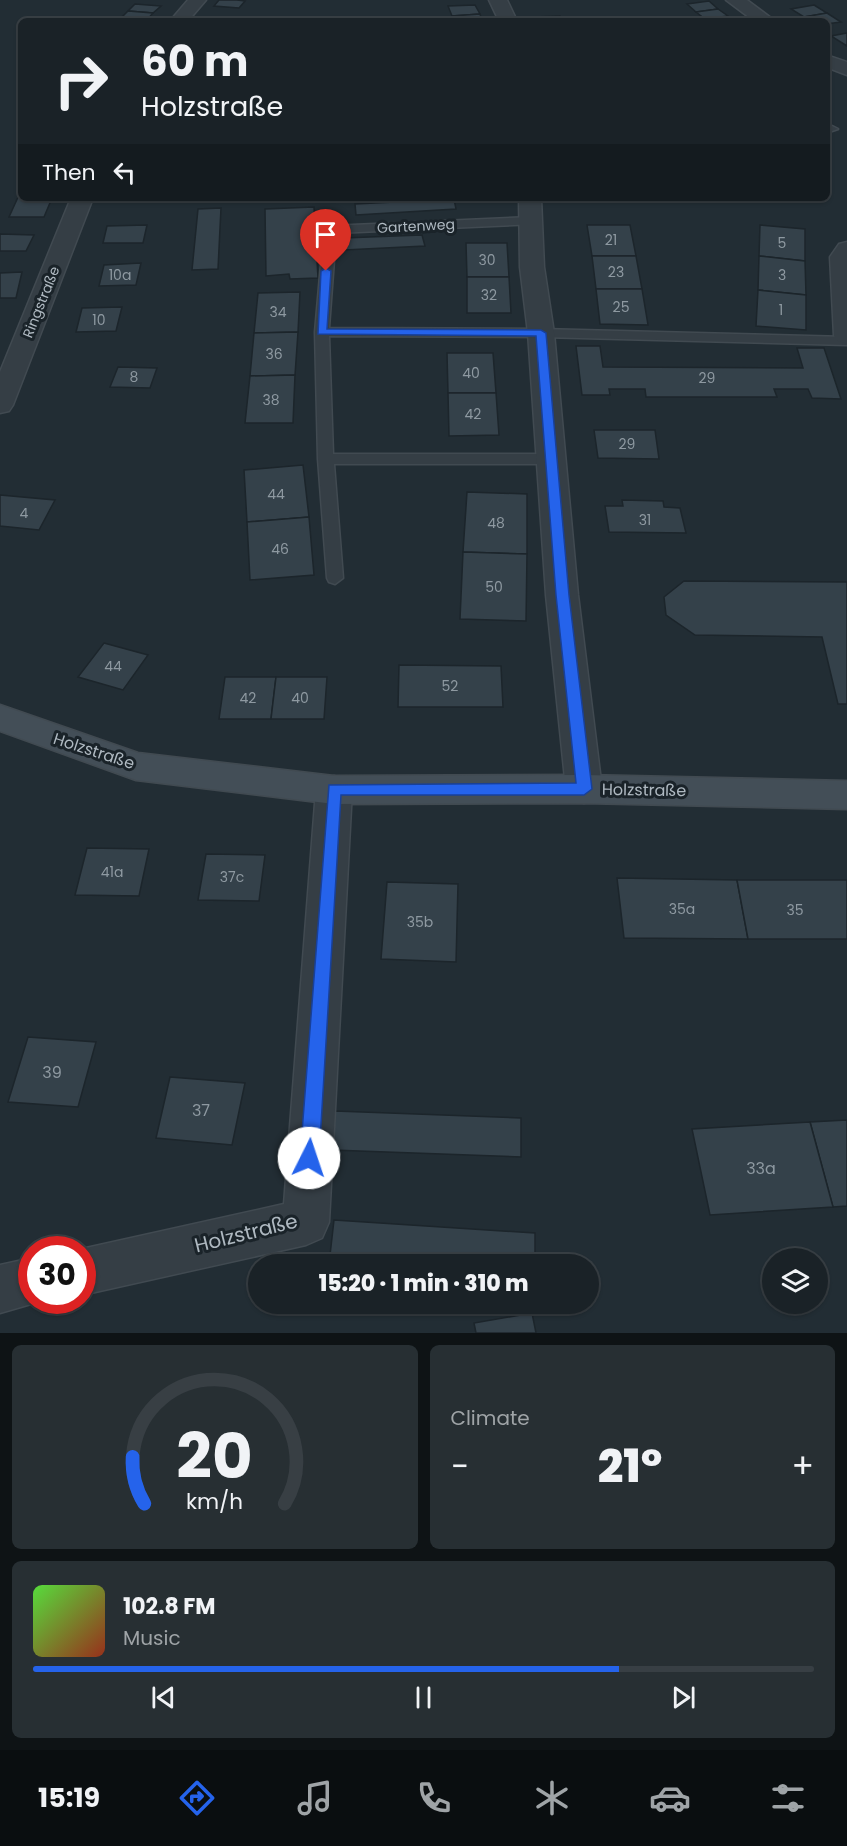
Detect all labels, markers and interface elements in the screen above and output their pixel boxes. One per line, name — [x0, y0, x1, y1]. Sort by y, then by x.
text: 60 m — [141, 32, 249, 91]
icon: right — [42, 42, 120, 120]
text: Holzstraße — [141, 88, 283, 125]
icon: left — [108, 156, 141, 189]
text: Then — [42, 157, 96, 188]
pin — [300, 209, 351, 271]
street label: Gartenweg — [377, 214, 455, 238]
icon: arrive — [309, 218, 342, 251]
house number: 21 — [605, 230, 617, 250]
house number: 5 — [778, 233, 786, 253]
house number: 30 — [478, 250, 496, 270]
house number: 23 — [608, 262, 624, 282]
street label: Ringstraße — [18, 263, 65, 341]
house number: 10a — [109, 265, 131, 285]
house number: 3 — [778, 265, 786, 285]
house number: 32 — [481, 285, 497, 305]
house number: 25 — [613, 297, 629, 317]
house number: 1 — [779, 300, 783, 320]
house number: 34 — [269, 302, 287, 322]
house number: 10 — [92, 310, 106, 330]
house number: 36 — [265, 344, 283, 364]
house number: 40 — [462, 363, 480, 383]
house number: 8 — [130, 367, 139, 387]
house number: 29 — [699, 368, 715, 388]
house number: 38 — [262, 390, 280, 410]
house number: 42 — [465, 404, 481, 424]
house number: 29 — [619, 434, 635, 454]
house number: 44 — [267, 484, 285, 504]
house number: 4 — [20, 503, 29, 523]
house number: 31 — [639, 510, 651, 530]
house number: 48 — [487, 513, 505, 533]
house number: 46 — [271, 539, 289, 559]
house number: 50 — [485, 577, 503, 597]
house number: 44 — [104, 656, 122, 676]
house number: 52 — [442, 676, 458, 696]
house number: 42 — [240, 688, 256, 708]
house number: 40 — [291, 688, 309, 708]
street label: Holzstraße — [50, 727, 138, 775]
street label: Holzstraße — [602, 778, 686, 802]
house number: 41a — [101, 862, 123, 882]
house number: 37c — [220, 867, 244, 887]
house number: 35a — [669, 899, 695, 919]
house number: 35 — [786, 900, 804, 920]
house number: 35b — [407, 912, 433, 932]
house number: 39 — [42, 1061, 62, 1084]
house number: 37 — [192, 1099, 210, 1122]
position arrow — [277, 1126, 341, 1190]
house number: 33a — [746, 1157, 776, 1180]
street label: Holzstraße — [191, 1207, 301, 1259]
speed limit sign: 30 — [18, 1236, 96, 1314]
map controls — [762, 1248, 828, 1314]
button: layers — [762, 1248, 828, 1314]
text: 15:20 · 1 min · 310 m — [319, 1268, 528, 1299]
text: Climate — [451, 1404, 530, 1432]
text: 20 — [177, 1412, 253, 1500]
text: 21° — [598, 1435, 662, 1498]
text: − — [451, 1443, 469, 1490]
text: + — [791, 1443, 814, 1490]
text: km/h — [186, 1486, 243, 1517]
text: 102.8 FM — [123, 1591, 216, 1622]
text: Music — [123, 1624, 181, 1652]
icon: previous — [147, 1681, 180, 1714]
icon: pause — [407, 1681, 440, 1714]
icon: next — [667, 1681, 700, 1714]
icon: directions — [176, 1777, 218, 1819]
icon: music — [294, 1777, 336, 1819]
icon: phone — [413, 1777, 455, 1819]
icon: climate — [531, 1777, 573, 1819]
icon: car — [649, 1777, 691, 1819]
icon: filters — [767, 1777, 809, 1819]
text: 15:19 — [38, 1779, 100, 1816]

